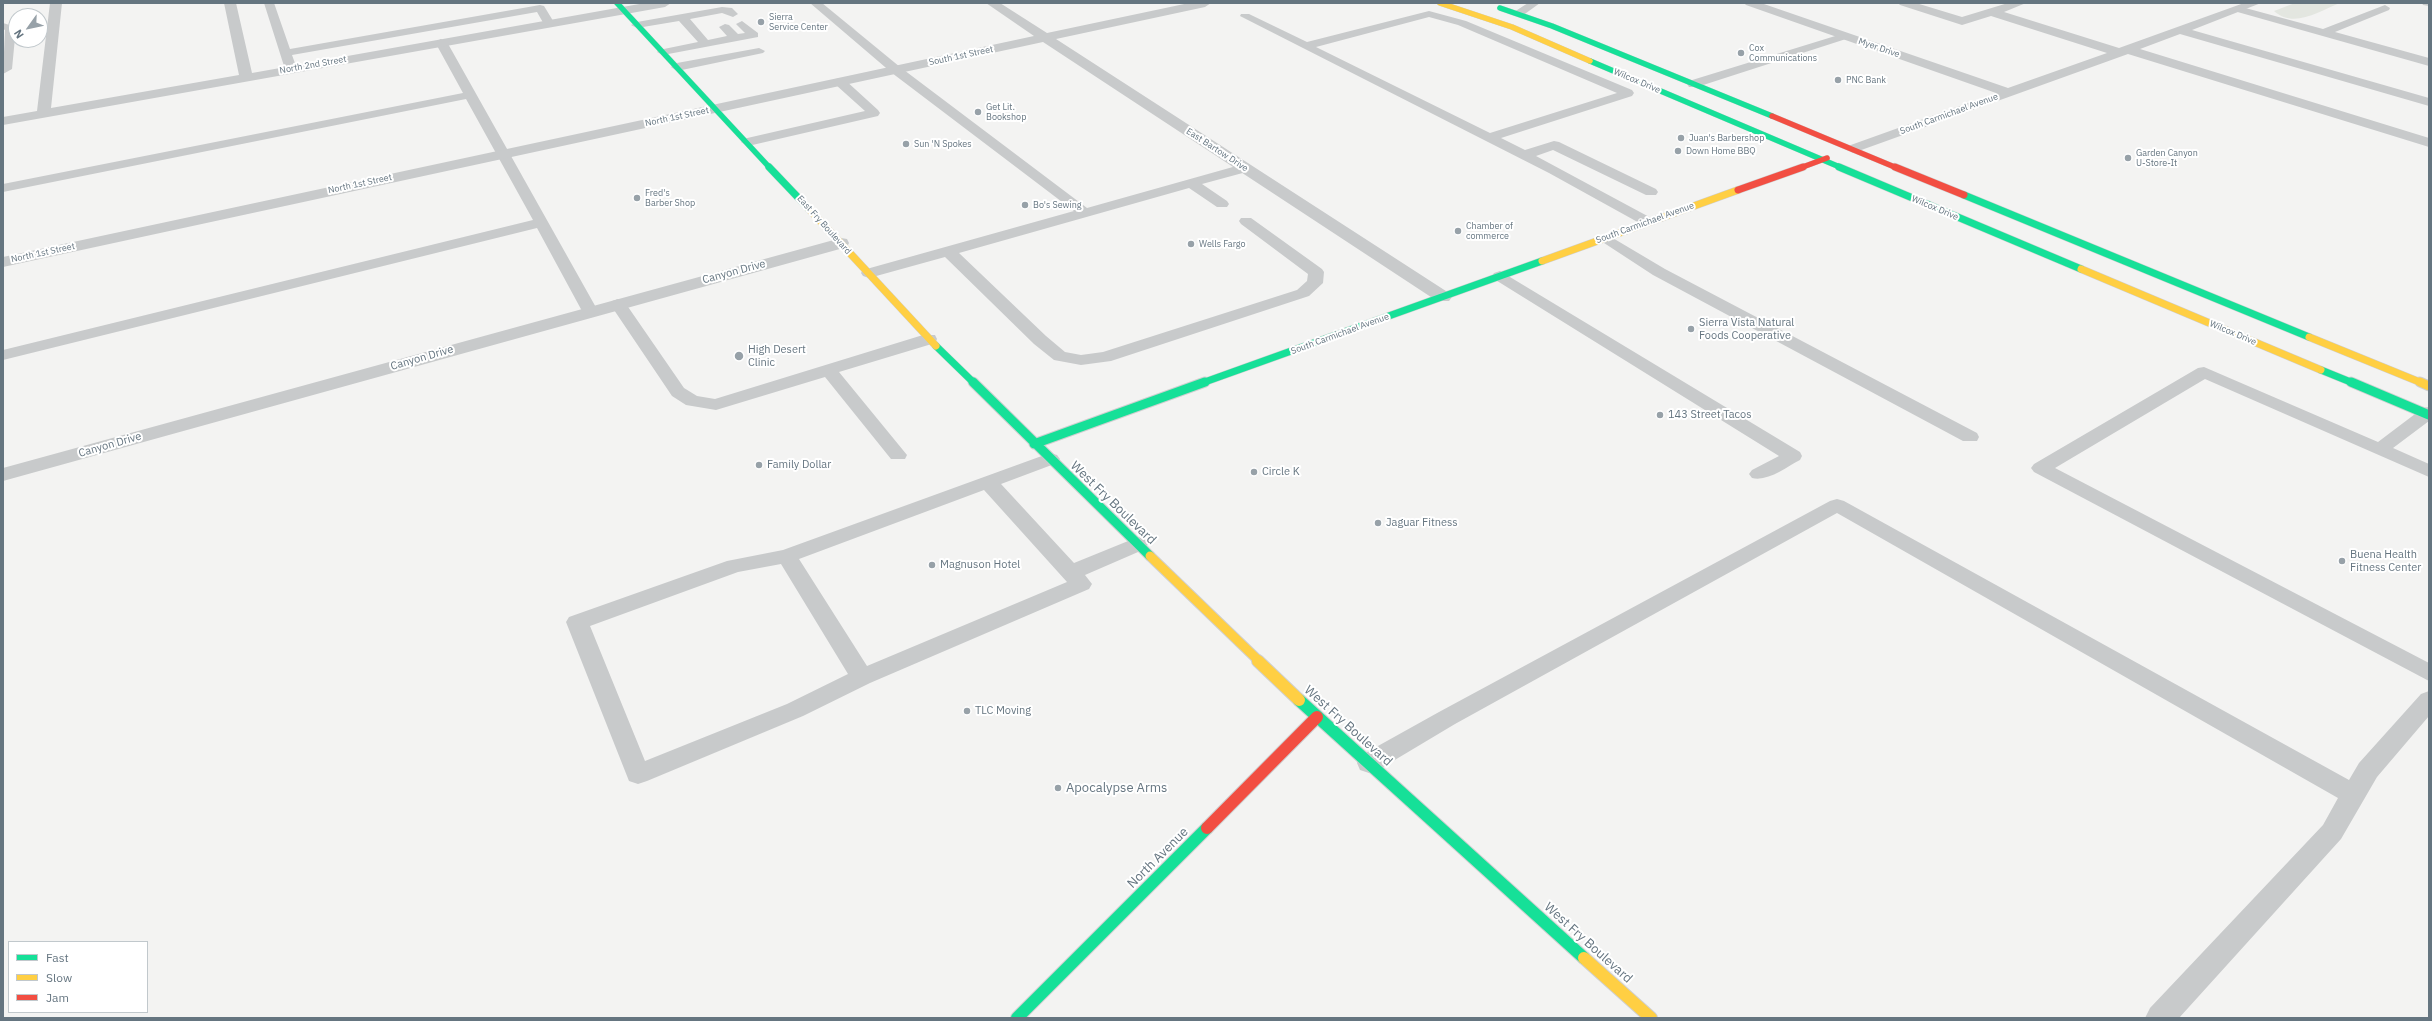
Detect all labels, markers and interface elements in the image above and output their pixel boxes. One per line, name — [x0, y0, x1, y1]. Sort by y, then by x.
north arrow — [8, 8, 48, 48]
place label: Sierra Service Center — [769, 12, 828, 33]
marker: Sierra Service Center — [756, 17, 766, 27]
text: N — [11, 27, 27, 41]
street label: Myer Drive — [1857, 36, 1901, 60]
place label: Cox Communications — [1749, 43, 1817, 64]
street label: South 1st Street — [928, 44, 994, 68]
marker: Cox Communications — [1736, 48, 1746, 58]
street label: North 2nd Street — [279, 54, 347, 76]
street label: Wilcox Drive — [1612, 66, 1662, 96]
marker: PNC Bank — [1833, 75, 1843, 85]
place label: PNC Bank — [1846, 75, 1886, 85]
street label: South Carmichael Avenue — [1898, 91, 2000, 137]
place label: Get Lit. Bookshop — [986, 102, 1026, 123]
street label: North 1st Street — [644, 105, 710, 129]
marker: Get Lit. Bookshop — [973, 107, 983, 117]
street label: East Bartow Drive — [1184, 126, 1250, 174]
marker: Juan's Barbershop — [1676, 133, 1686, 143]
place label: Juan's Barbershop — [1689, 133, 1764, 143]
marker: Sun 'N Spokes — [901, 139, 911, 149]
place label: Sun 'N Spokes — [914, 139, 972, 149]
marker: Down Home BBQ — [1673, 146, 1683, 156]
place label: Down Home BBQ — [1686, 146, 1756, 156]
place label: Garden Canyon U-Store-It — [2136, 148, 2198, 169]
marker: Garden Canyon U-Store-It — [2123, 153, 2133, 163]
street label: North 1st Street — [327, 172, 393, 196]
place label: Fred's Barber Shop — [645, 188, 695, 209]
marker: Fred's Barber Shop — [632, 193, 642, 203]
street label: East Fry Boulevard — [795, 193, 853, 257]
street label: Wilcox Drive — [1910, 193, 1960, 223]
marker: Bo's Sewing — [1020, 200, 1030, 210]
place label: Bo's Sewing — [1033, 200, 1082, 210]
street label: South Carmichael Avenue — [1594, 200, 1696, 246]
place label: Chamber of commerce — [1466, 221, 1513, 242]
marker: Chamber of commerce — [1453, 226, 1463, 236]
marker: Wells Fargo — [1186, 239, 1196, 249]
place label: Wells Fargo — [1199, 239, 1245, 249]
street label: North 1st Street — [10, 241, 76, 265]
street label: Canyon Drive — [701, 257, 767, 287]
street label: South Carmichael Avenue — [1289, 311, 1391, 357]
place label: Sierra Vista Natural Foods Cooperative — [1699, 316, 1794, 342]
street label: Wilcox Drive — [2208, 318, 2258, 348]
marker: Sierra Vista Natural Foods Cooperative — [1686, 324, 1696, 334]
street label: Canyon Drive — [389, 343, 455, 373]
place label: High Desert Clinic — [748, 343, 806, 369]
marker: High Desert Clinic — [733, 350, 745, 362]
place label: 143 Street Tacos — [1668, 408, 1752, 422]
marker: 143 Street Tacos — [1655, 410, 1665, 420]
street label: Canyon Drive — [77, 430, 143, 460]
place label: Family Dollar — [767, 458, 831, 472]
street label: West Fry Boulevard — [1067, 458, 1159, 548]
marker: Family Dollar — [754, 460, 764, 470]
place label: Circle K — [1262, 465, 1300, 479]
marker: Circle K — [1249, 467, 1259, 477]
place label: Jaguar Fitness — [1386, 516, 1458, 530]
marker: Jaguar Fitness — [1373, 518, 1383, 528]
place label: Buena Health Fitness Center — [2350, 548, 2421, 574]
marker: Buena Health Fitness Center — [2337, 556, 2347, 566]
place label: Magnuson Hotel — [940, 558, 1020, 572]
marker: Magnuson Hotel — [927, 560, 937, 570]
street label: West Fry Boulevard — [1301, 682, 1395, 770]
place label: TLC Moving — [975, 704, 1031, 718]
marker: TLC Moving — [962, 706, 972, 716]
place label: Apocalypse Arms — [1066, 780, 1167, 796]
marker: Apocalypse Arms — [1053, 783, 1063, 793]
street label: North Avenue — [1124, 824, 1192, 892]
street label: West Fry Boulevard — [1541, 899, 1635, 987]
legend — [8, 941, 148, 1013]
text: Fast — [46, 950, 69, 965]
text: Slow — [46, 970, 72, 985]
text: Jam — [46, 990, 69, 1005]

